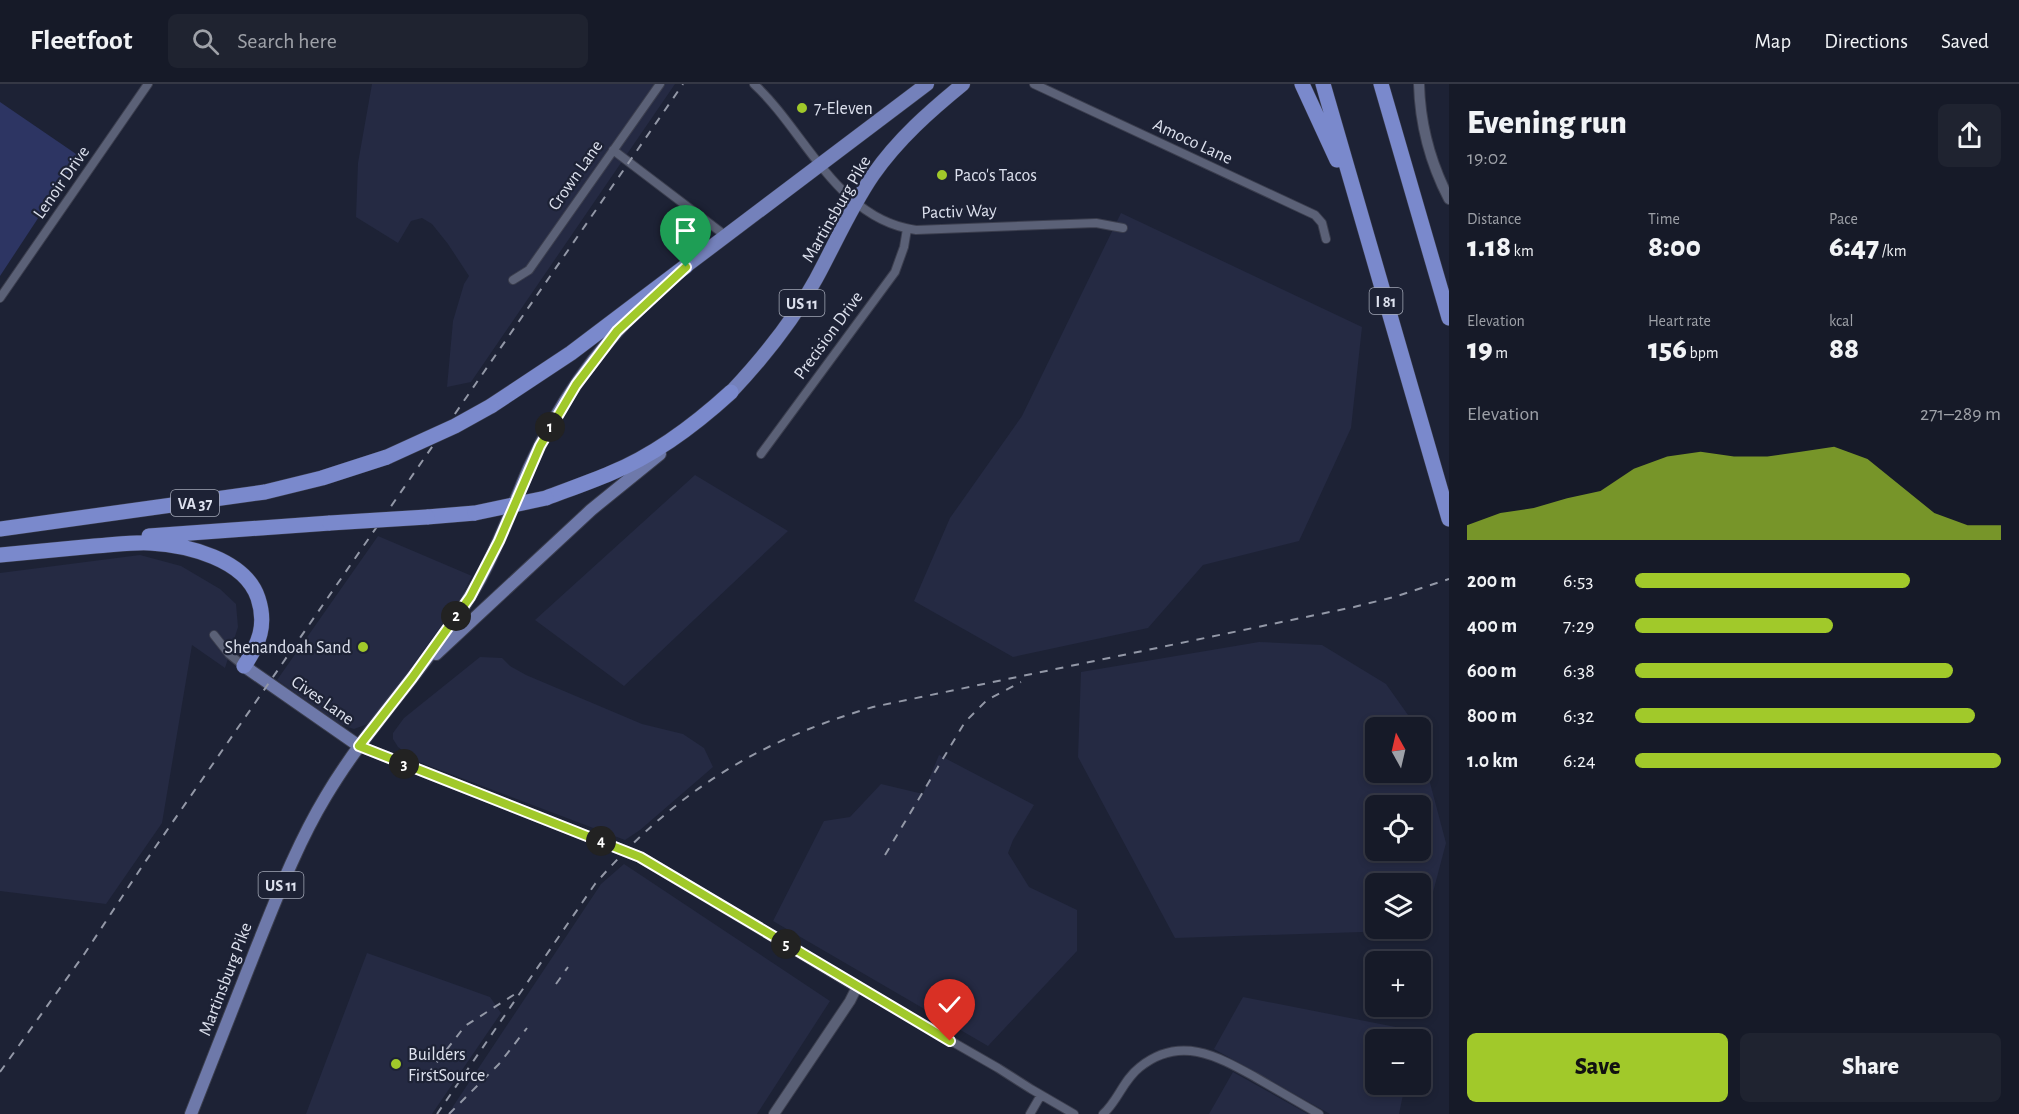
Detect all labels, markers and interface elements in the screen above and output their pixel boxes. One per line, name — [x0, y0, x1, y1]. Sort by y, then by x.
search box — [168, 14, 588, 68]
icon: search — [189, 25, 222, 58]
text: Fleetfoot — [30, 27, 132, 55]
text: Search here — [237, 30, 337, 52]
text: Map — [1755, 31, 1791, 52]
text: Directions — [1824, 31, 1908, 52]
text: Saved — [1941, 31, 1989, 52]
place label: 7-Eleven — [814, 100, 873, 118]
marker: 7-Eleven — [795, 101, 809, 115]
button: share — [1938, 104, 2001, 167]
text: Evening run — [1467, 107, 1627, 140]
street label: Amoco Lane — [1150, 116, 1235, 168]
street label: Crown Lane — [545, 137, 606, 214]
street label: Lenoir Drive — [30, 143, 93, 222]
text: 19:02 — [1467, 148, 1508, 168]
street label: Martinsburg Pike — [799, 153, 875, 266]
place label: Paco's Tacos — [954, 167, 1037, 185]
marker: Paco's Tacos — [935, 168, 949, 182]
street label: Pactiv Way — [921, 202, 997, 222]
pin — [660, 205, 711, 267]
text: Distance — [1467, 211, 1521, 227]
text: Time — [1648, 211, 1680, 227]
text: Pace — [1829, 211, 1858, 227]
icon: arrive — [669, 214, 702, 247]
text: 1.18 — [1467, 232, 1511, 262]
text: 8:00 — [1648, 232, 1701, 262]
text: 6:47 — [1829, 232, 1879, 262]
text: km — [1511, 243, 1534, 259]
text: /km — [1879, 243, 1906, 259]
street label: Precision Drive — [791, 288, 867, 383]
road number: I 81 — [1370, 288, 1402, 314]
road number: US 11 — [780, 290, 824, 316]
text: Elevation — [1467, 313, 1525, 329]
text: Heart rate — [1648, 313, 1711, 329]
text: kcal — [1829, 313, 1853, 329]
text: 19 — [1467, 334, 1493, 364]
text: 156 — [1648, 334, 1687, 364]
text: 88 — [1829, 334, 1859, 364]
text: m — [1493, 345, 1508, 361]
text: bpm — [1687, 345, 1719, 361]
text: Elevation — [1467, 404, 1539, 424]
text: 271–289 m — [1920, 404, 2001, 424]
pin: 1 — [535, 412, 565, 442]
text: 1 — [547, 419, 553, 435]
road number: VA 37 — [171, 490, 219, 516]
text: 200 m — [1467, 571, 1516, 591]
text: 6:53 — [1563, 571, 1594, 591]
pin: 2 — [441, 601, 471, 631]
text: 2 — [452, 608, 460, 624]
text: 400 m — [1467, 616, 1517, 636]
text: 7:29 — [1563, 616, 1594, 636]
place label: Shenandoah Sand — [225, 639, 351, 657]
marker: Shenandoah Sand — [356, 640, 370, 654]
text: 600 m — [1467, 661, 1517, 681]
text: 6:38 — [1563, 661, 1595, 681]
street label: Cives Lane — [288, 673, 357, 729]
text: 800 m — [1467, 706, 1517, 726]
text: 6:32 — [1563, 706, 1594, 726]
north arrow — [1365, 717, 1431, 783]
map controls — [1365, 717, 1431, 1095]
pin: 3 — [389, 749, 419, 779]
text: 1.0 km — [1467, 751, 1518, 771]
text: 6:24 — [1563, 751, 1596, 771]
text: 3 — [401, 756, 407, 772]
button: locate — [1365, 795, 1431, 861]
pin: 4 — [586, 826, 616, 856]
text: 4 — [597, 833, 605, 849]
road number: US 11 — [258, 872, 304, 898]
button: layers — [1365, 873, 1431, 939]
street label: Martinsburg Pike — [196, 920, 256, 1038]
pin: 5 — [771, 929, 801, 959]
text: 5 — [783, 936, 789, 952]
button: + — [1365, 951, 1431, 1017]
pin — [924, 979, 975, 1041]
icon: check — [933, 988, 966, 1021]
button: − — [1365, 1029, 1431, 1095]
button: Save — [1467, 1033, 1728, 1102]
button: Share — [1740, 1033, 2001, 1102]
place label: Builders FirstSource — [408, 1046, 485, 1085]
marker: Builders FirstSource — [389, 1057, 403, 1071]

